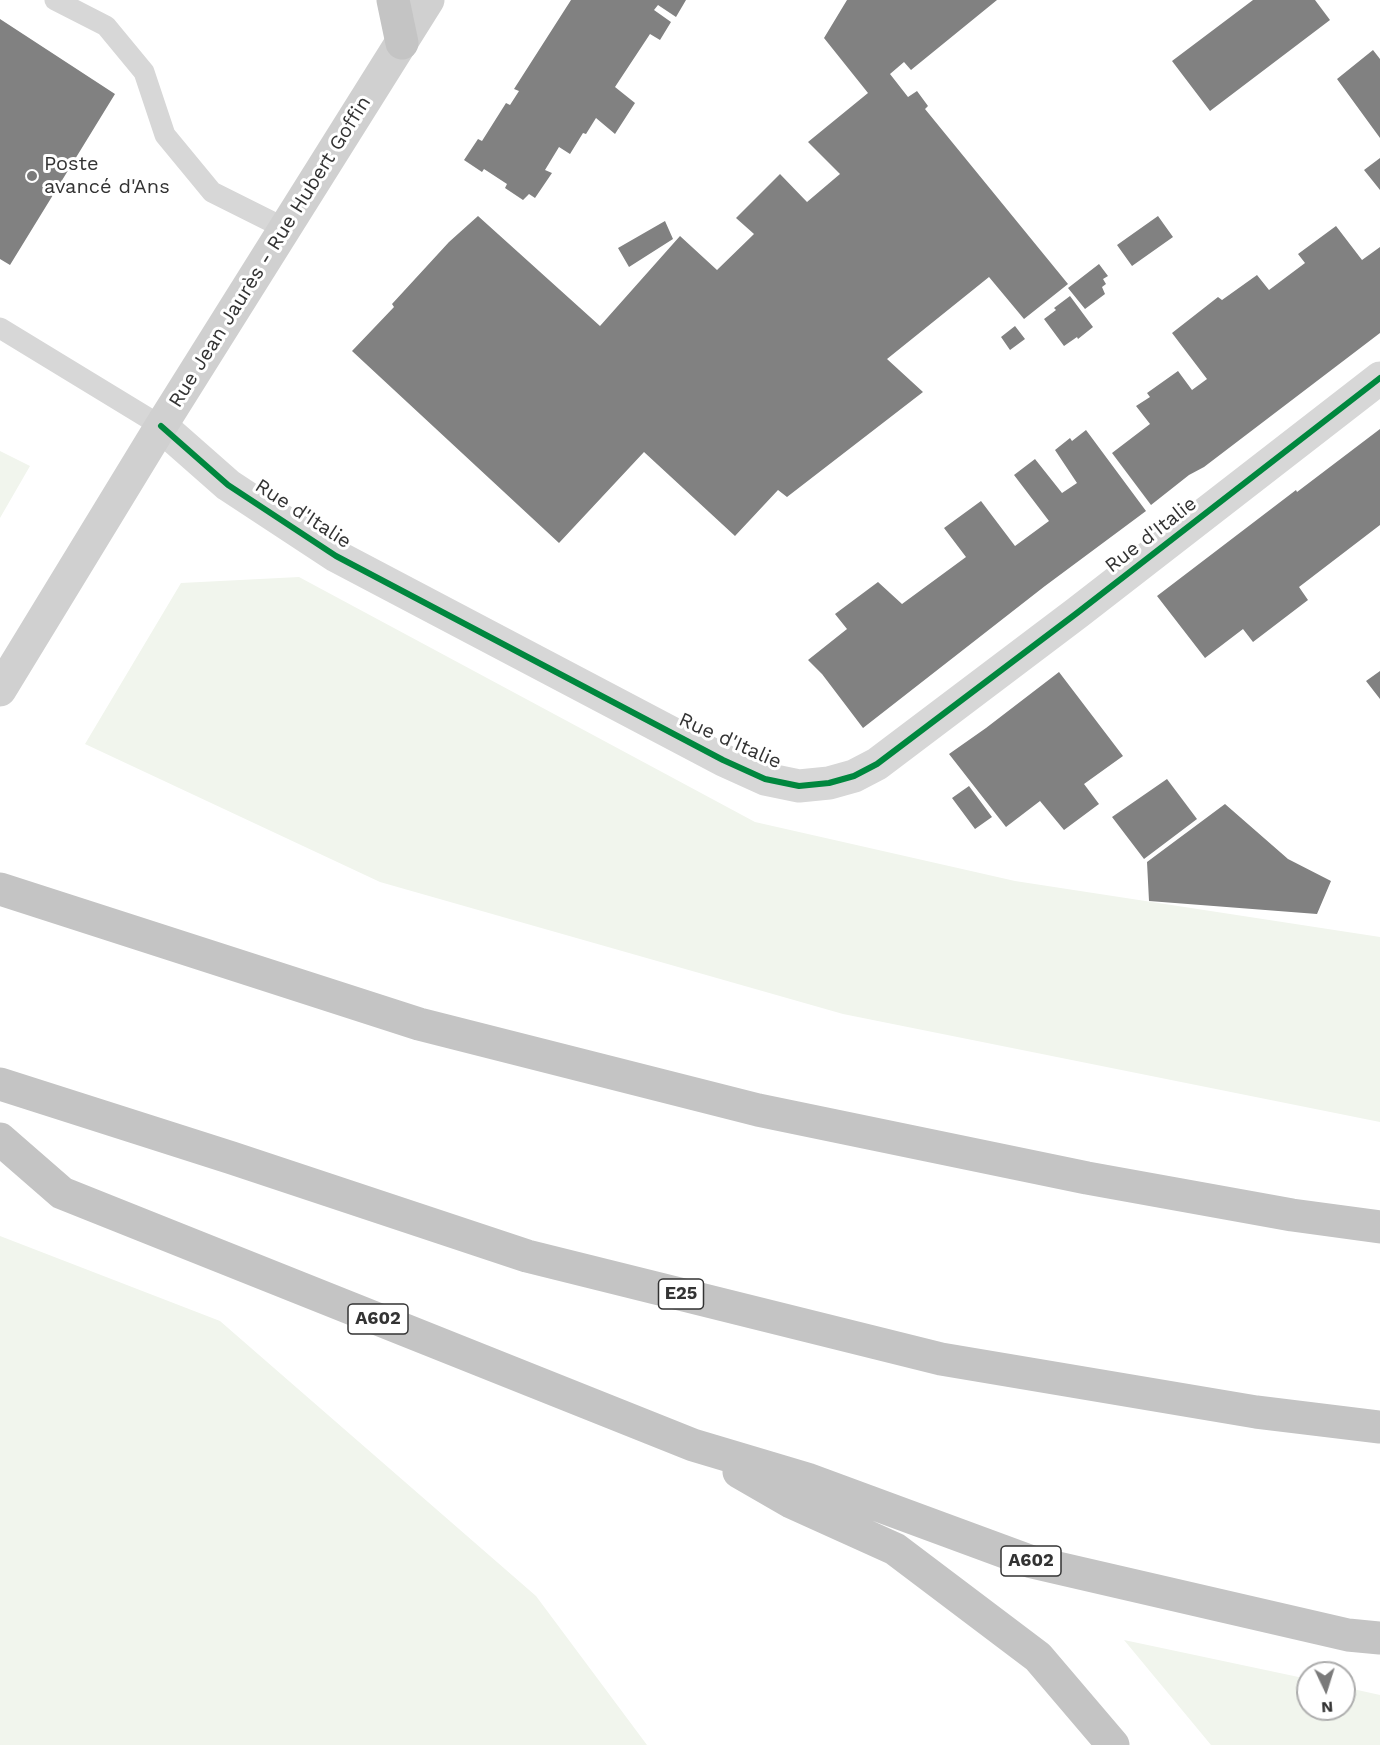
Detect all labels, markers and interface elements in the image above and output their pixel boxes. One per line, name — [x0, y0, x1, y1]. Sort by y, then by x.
street label: Rue Jean Jaurès - Rue Hubert Goffin — [164, 92, 376, 412]
place label: Poste avancé d'Ans — [44, 152, 170, 199]
marker: Poste avancé d'Ans — [25, 169, 39, 183]
street label: Rue d'Italie — [251, 474, 355, 554]
street label: Rue d'Italie — [1100, 492, 1202, 578]
street label: Rue d'Italie — [675, 708, 785, 774]
road number: E25 — [658, 1279, 704, 1309]
road number: A602 — [348, 1304, 408, 1334]
road number: A602 — [1001, 1546, 1061, 1576]
north arrow — [1296, 1661, 1356, 1721]
text: N — [1321, 1698, 1334, 1717]

